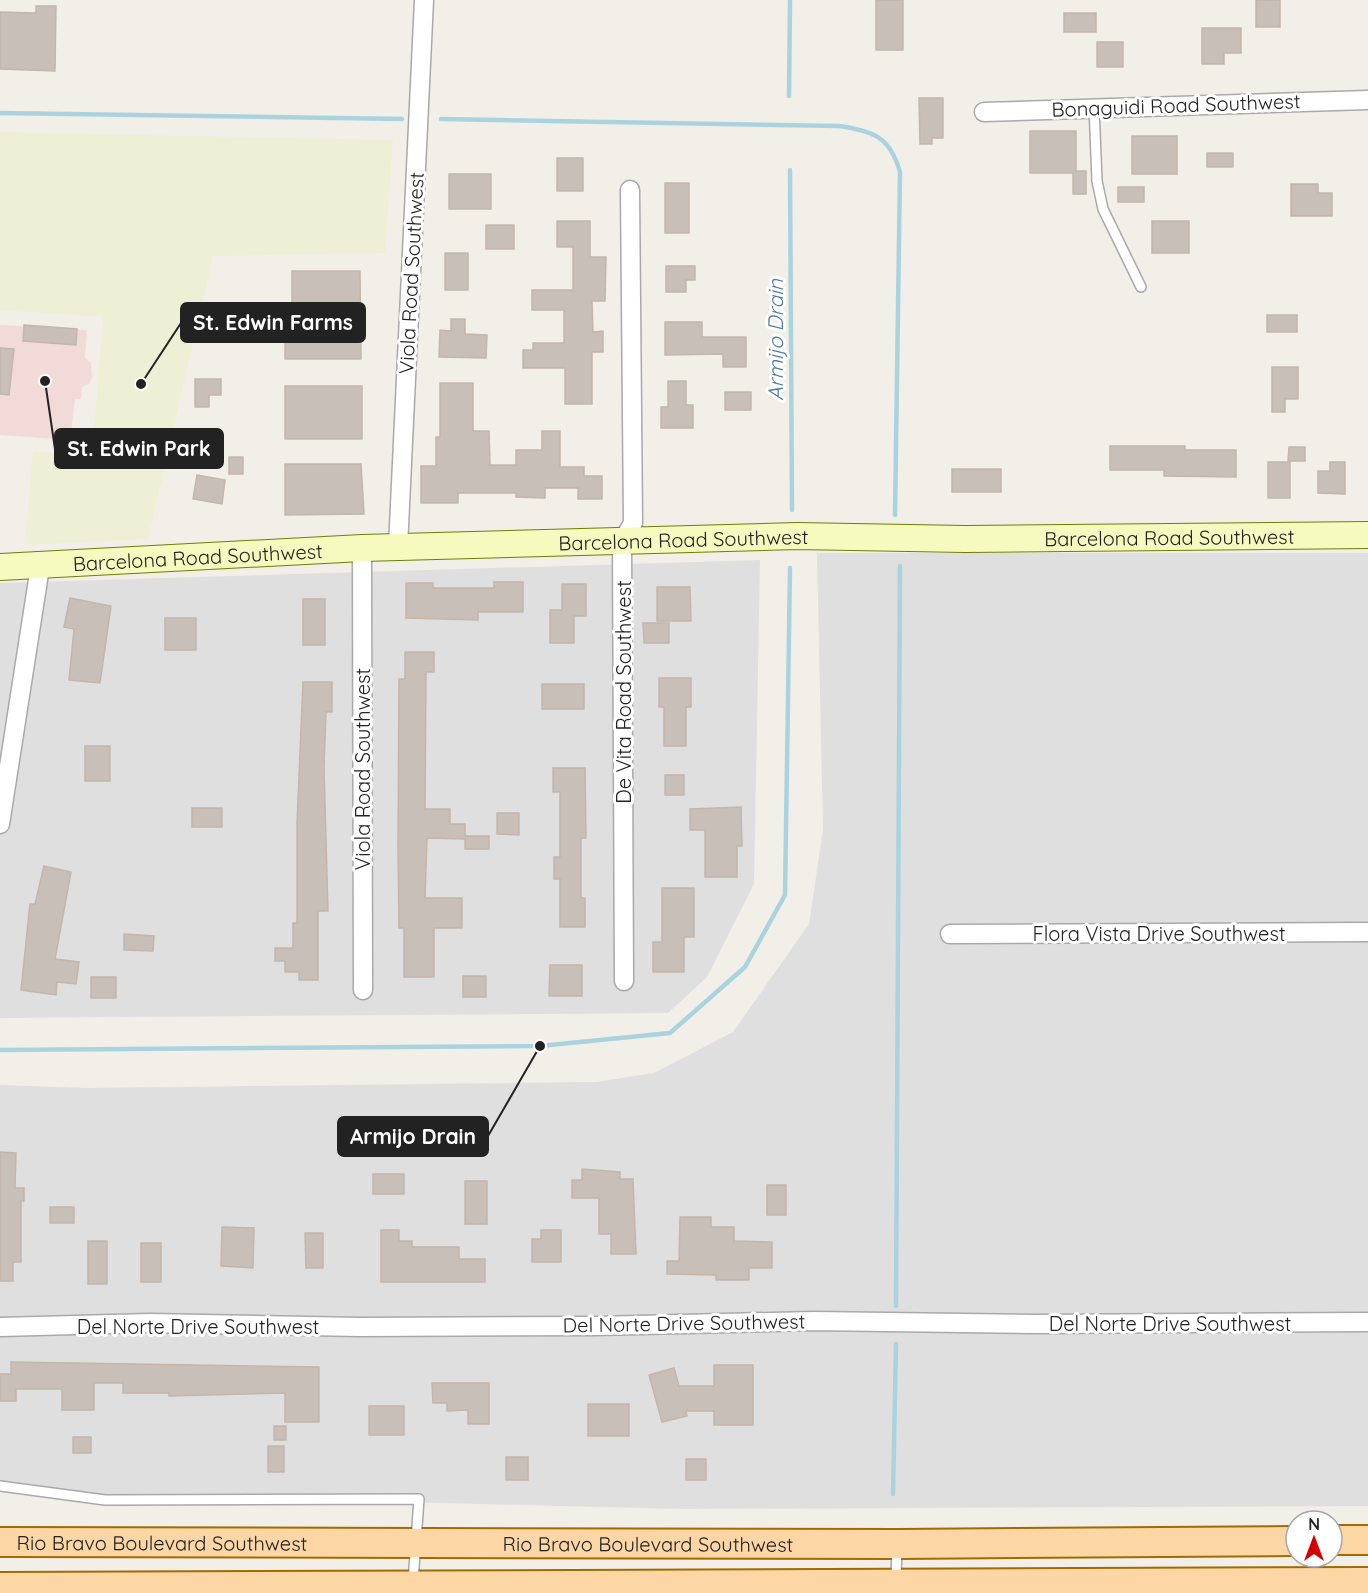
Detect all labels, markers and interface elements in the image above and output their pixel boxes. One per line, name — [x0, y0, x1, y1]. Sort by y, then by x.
street label: Bonaguidi Road Southwest — [1051, 88, 1301, 122]
street label: Viola Road Southwest — [393, 171, 429, 375]
water label: Armijo Drain — [762, 278, 788, 401]
callout: St. Edwin Farms — [181, 303, 365, 342]
text: St. Edwin Farms — [193, 309, 353, 335]
callout: St. Edwin Park — [55, 429, 223, 468]
text: St. Edwin Park — [67, 435, 211, 461]
street label: Barcelona Road Southwest — [558, 523, 809, 555]
street label: Barcelona Road Southwest — [1044, 523, 1295, 551]
street label: Barcelona Road Southwest — [72, 538, 324, 576]
street label: De Vita Road Southwest — [611, 580, 636, 804]
street label: Viola Road Southwest — [350, 668, 375, 870]
street label: Flora Vista Drive Southwest — [1032, 921, 1286, 946]
callout: Armijo Drain — [338, 1117, 488, 1156]
text: Armijo Drain — [350, 1123, 476, 1149]
street label: Del Norte Drive Southwest — [562, 1308, 806, 1338]
street label: Del Norte Drive Southwest — [1049, 1311, 1292, 1336]
street label: Del Norte Drive Southwest — [77, 1314, 320, 1339]
north arrow — [1284, 1509, 1344, 1569]
text: N — [1308, 1514, 1320, 1534]
street label: Rio Bravo Boulevard Southwest — [17, 1530, 308, 1555]
street label: Rio Bravo Boulevard Southwest — [503, 1531, 794, 1556]

